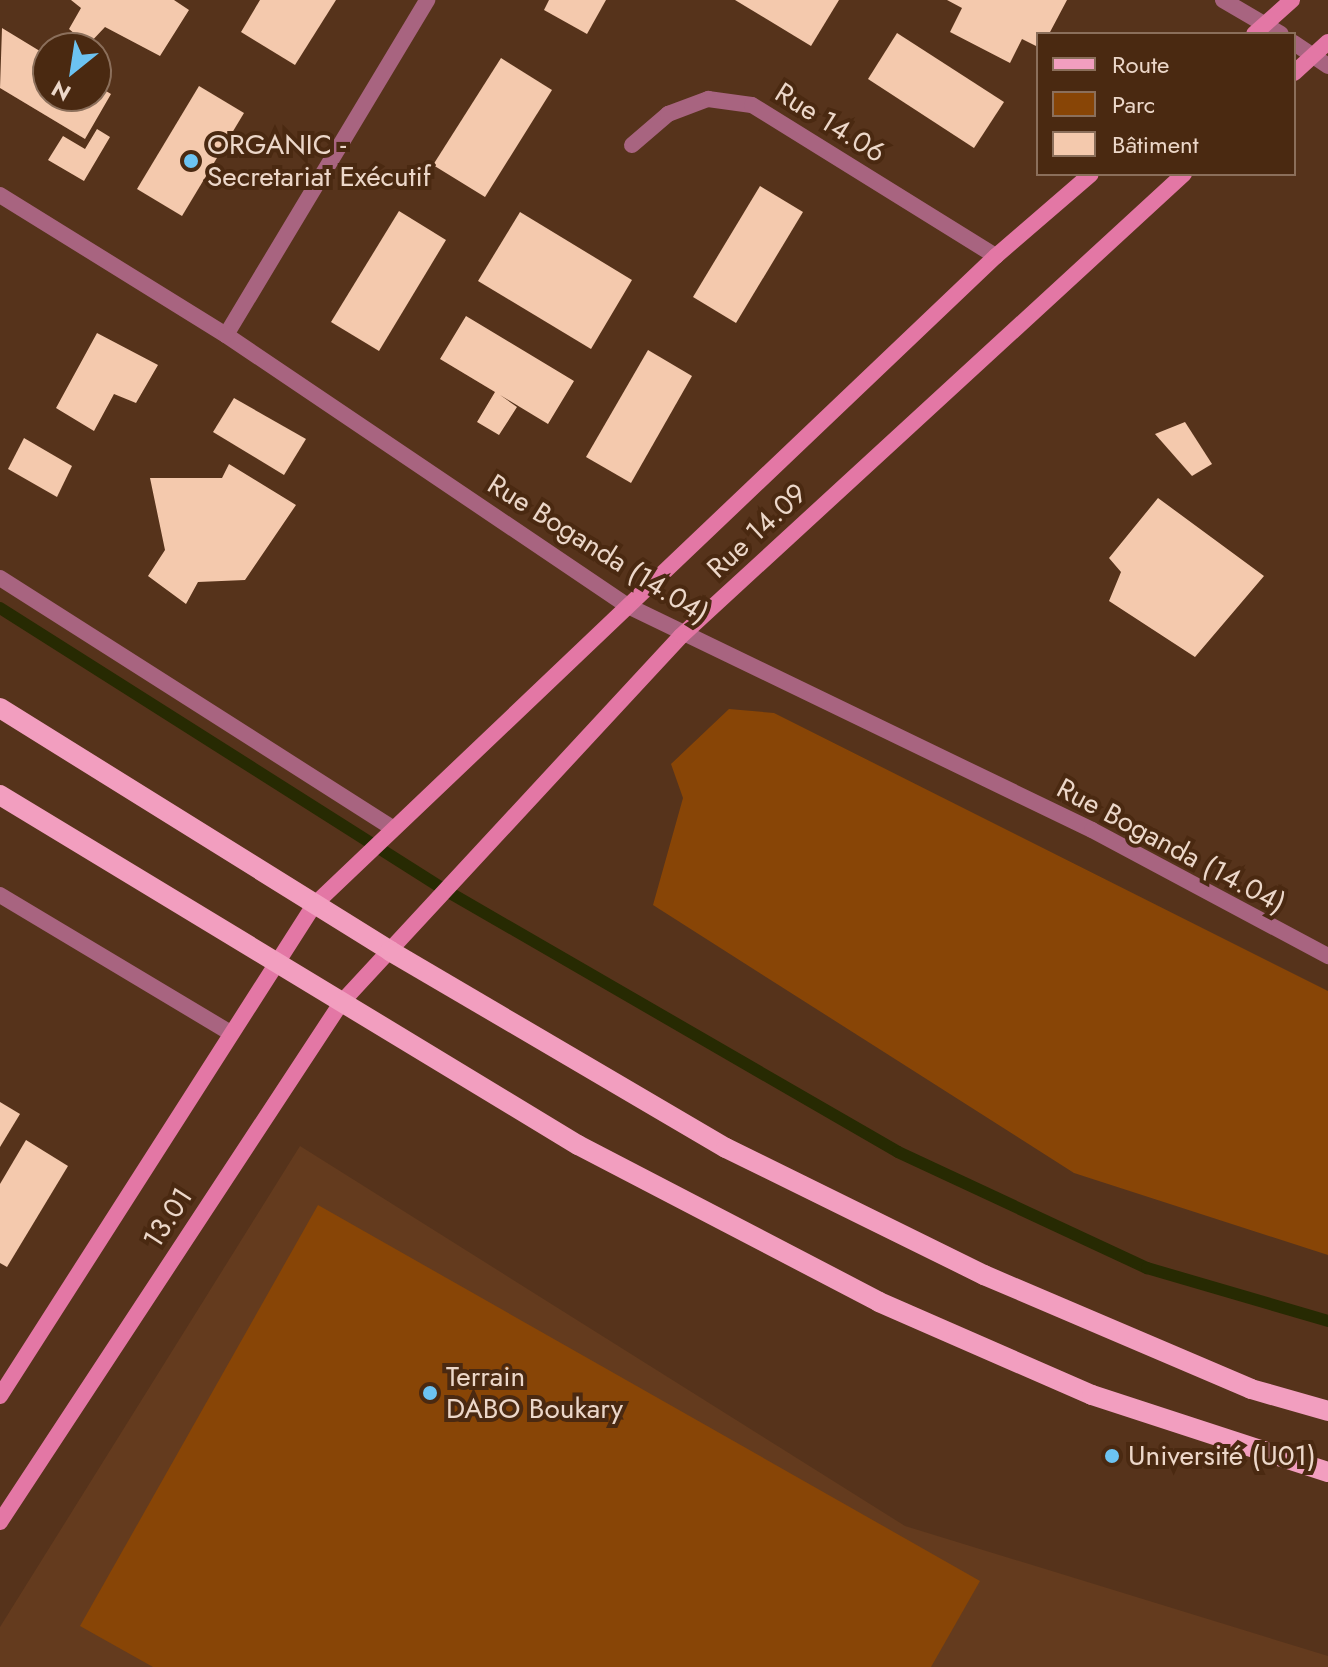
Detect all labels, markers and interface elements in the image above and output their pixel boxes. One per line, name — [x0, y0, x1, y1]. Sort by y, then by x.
north arrow — [32, 32, 112, 112]
legend — [1036, 32, 1296, 176]
text: Route — [1112, 47, 1169, 82]
text: N — [45, 73, 77, 109]
street label: Rue 14.06 — [769, 76, 891, 170]
text: Parc — [1112, 87, 1155, 122]
text: Bâtiment — [1112, 127, 1198, 162]
place label: ORGANIC - Secretariat Exécutif — [207, 128, 431, 194]
marker: ORGANIC - Secretariat Exécutif — [182, 152, 200, 170]
street label: Rue Boganda (14.04) — [481, 467, 715, 631]
street label: Rue 14.09 — [700, 477, 814, 585]
street label: Rue Boganda (14.04) — [1051, 772, 1291, 920]
street label: 13.01 — [136, 1181, 200, 1255]
place label: Terrain DABO Boukary — [446, 1360, 623, 1426]
marker: Terrain DABO Boukary — [421, 1384, 439, 1402]
place label: Université (U01) — [1128, 1439, 1316, 1473]
marker: Université (U01) — [1103, 1447, 1121, 1465]

